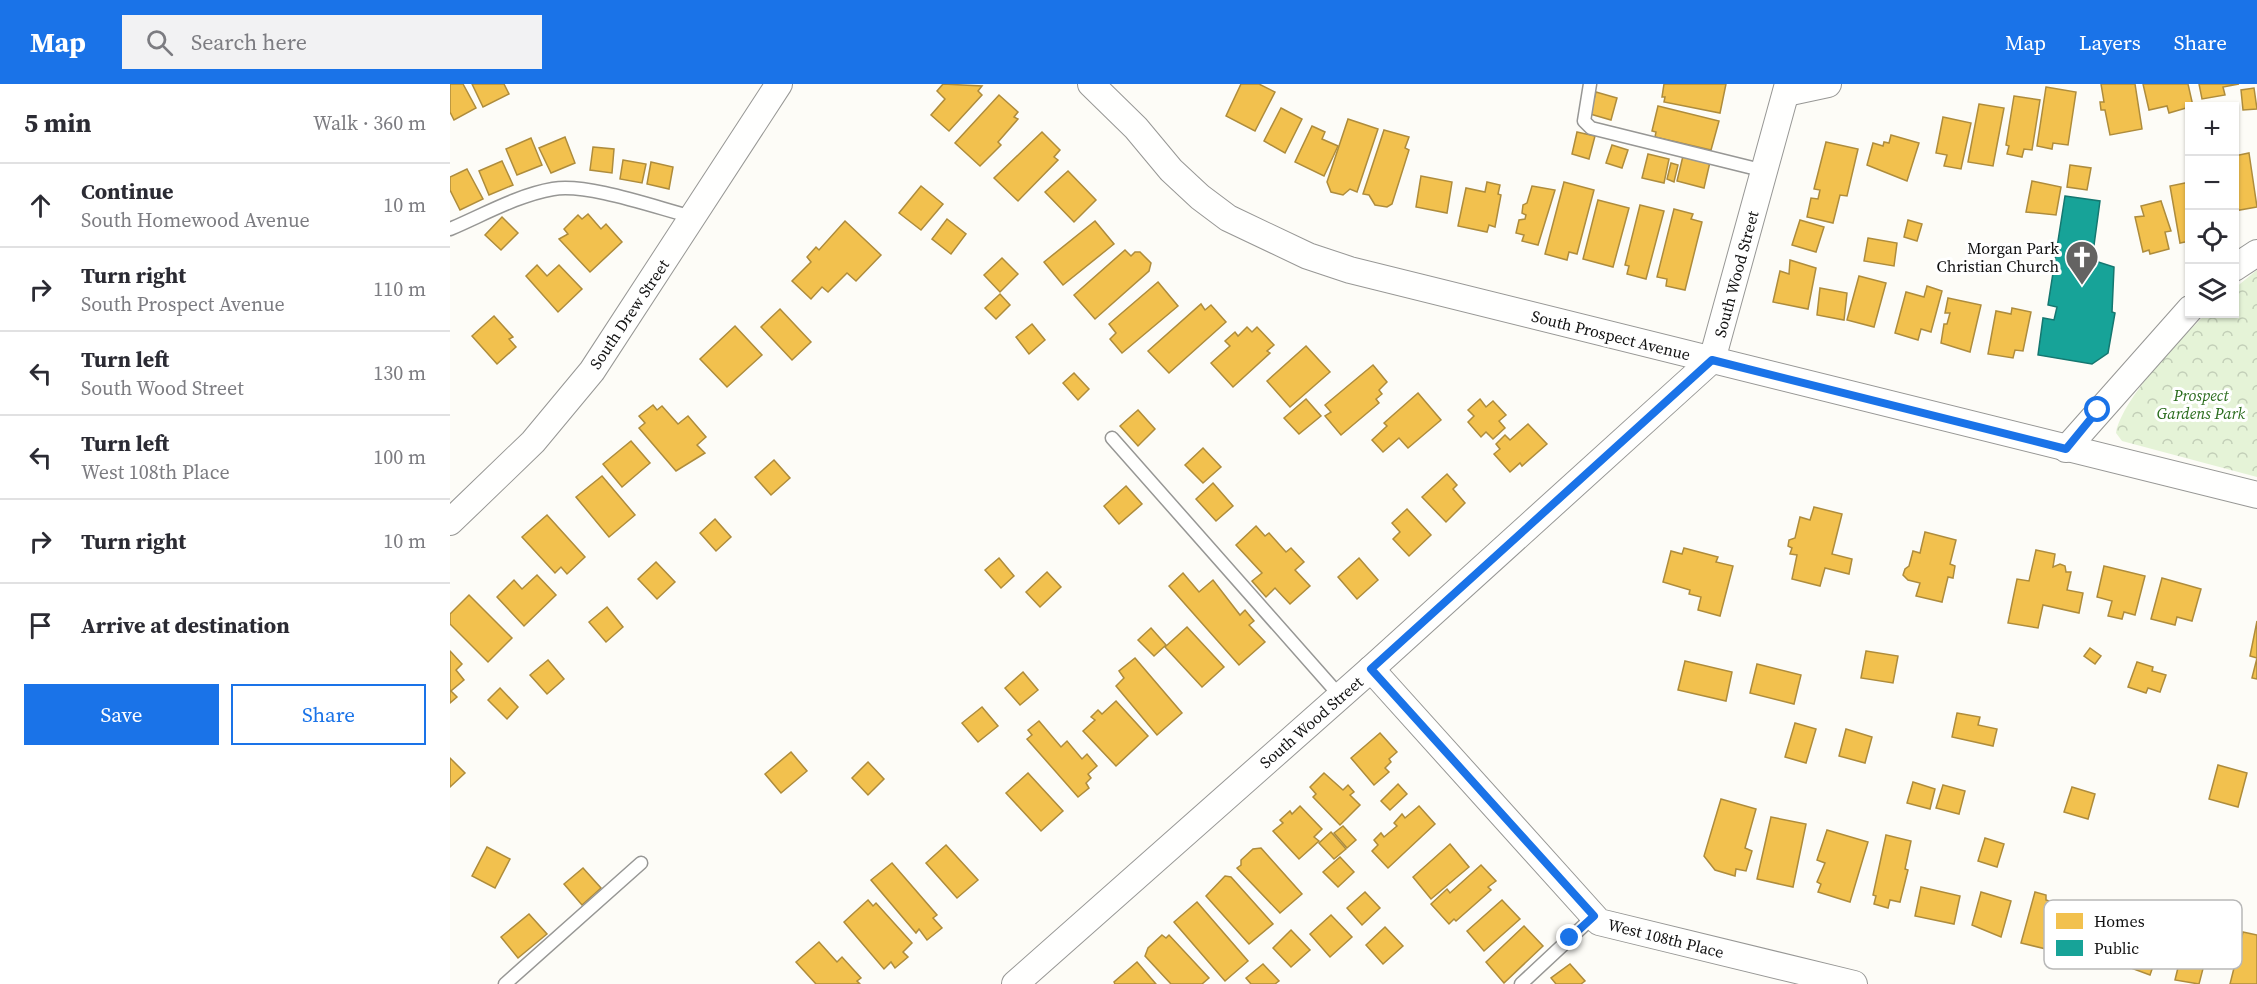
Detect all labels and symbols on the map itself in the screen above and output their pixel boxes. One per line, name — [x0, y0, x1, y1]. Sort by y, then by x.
street label: South Wood Street — [1709, 208, 1764, 340]
place label: Morgan Park Christian Church — [1937, 237, 2059, 277]
church icon: Morgan Park Christian Church — [2064, 239, 2100, 286]
street label: South Drew Street — [584, 254, 674, 373]
street label: South Prospect Avenue — [1529, 305, 1693, 365]
park label: Prospect Gardens Park — [2157, 384, 2246, 424]
route start — [2084, 396, 2110, 422]
street label: South Wood Street — [1255, 670, 1368, 773]
legend — [2044, 900, 2242, 969]
text: Homes — [2094, 910, 2145, 932]
street label: West 108th Place — [1606, 913, 1726, 963]
route end — [1556, 924, 1582, 950]
text: Public — [2094, 937, 2139, 959]

